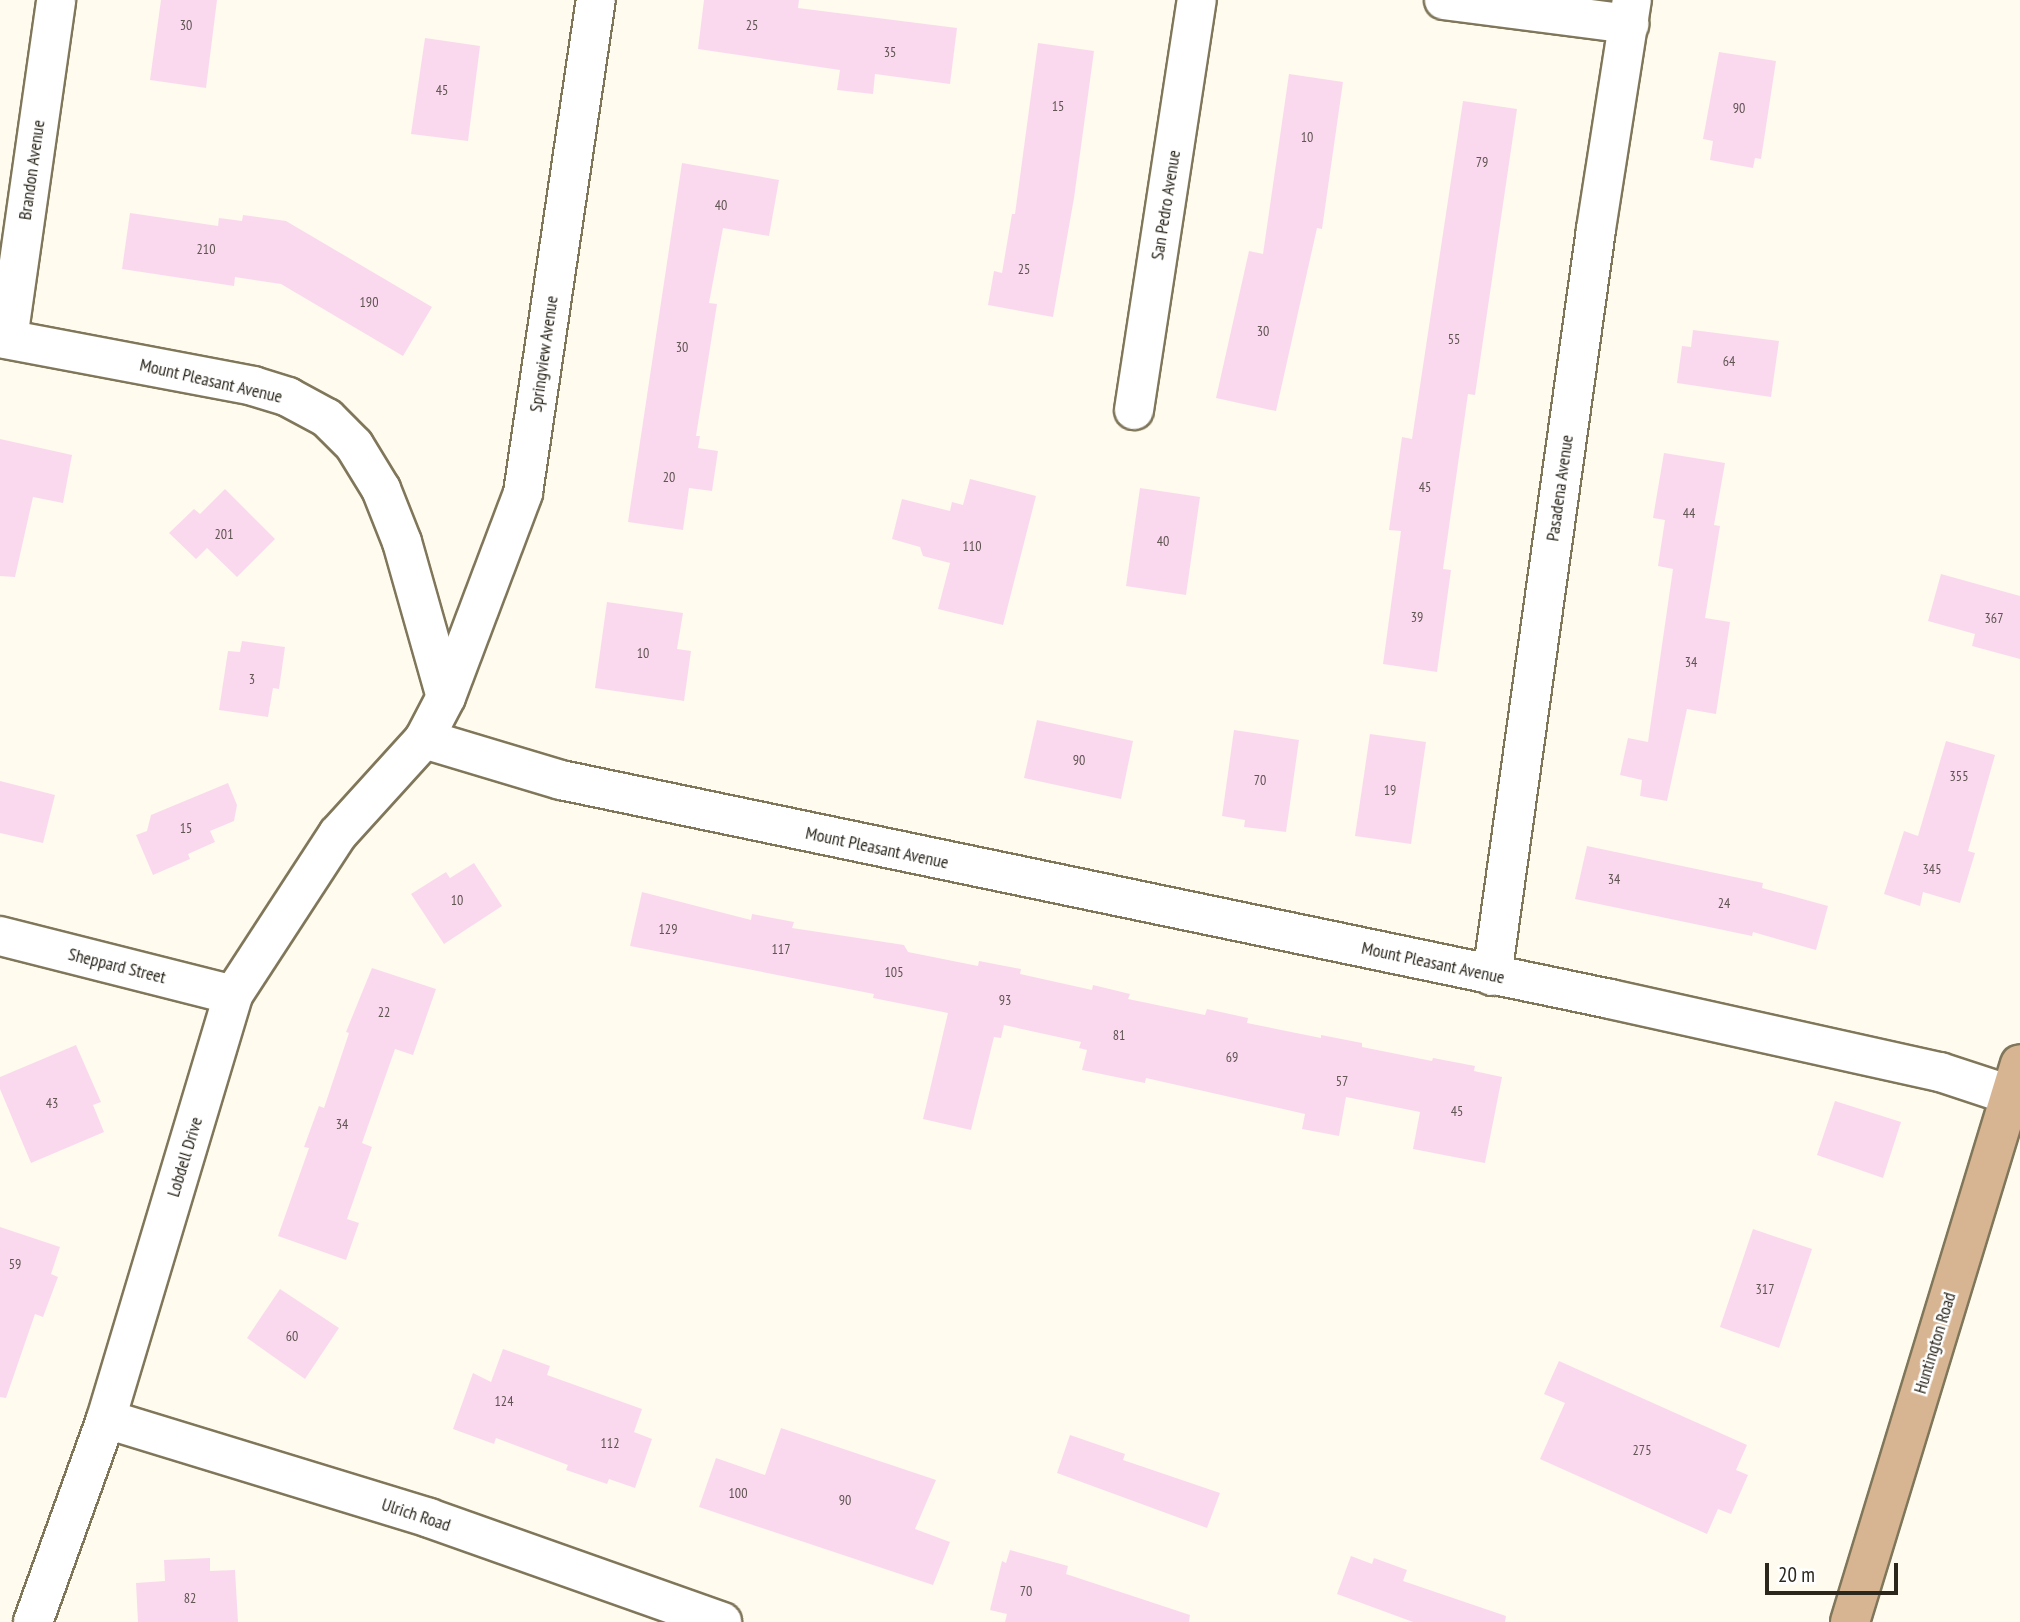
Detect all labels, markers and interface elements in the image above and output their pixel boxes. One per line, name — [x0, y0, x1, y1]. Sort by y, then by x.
house number: 30 — [180, 17, 192, 33]
house number: 25 — [746, 17, 758, 33]
house number: 35 — [884, 44, 896, 60]
house number: 45 — [436, 82, 448, 98]
house number: 15 — [1052, 98, 1064, 114]
house number: 90 — [1733, 100, 1745, 116]
street label: Brandon Avenue — [14, 118, 50, 222]
house number: 10 — [1301, 129, 1313, 145]
street label: San Pedro Avenue — [1147, 148, 1185, 262]
house number: 79 — [1476, 154, 1488, 170]
house number: 40 — [715, 197, 727, 213]
house number: 210 — [197, 241, 215, 257]
house number: 25 — [1018, 261, 1030, 277]
house number: 190 — [360, 294, 378, 310]
street label: Springview Avenue — [525, 294, 563, 414]
house number: 30 — [1257, 323, 1269, 339]
house number: 55 — [1448, 331, 1460, 347]
house number: 30 — [676, 339, 688, 355]
house number: 64 — [1723, 353, 1735, 369]
street label: Mount Pleasant Avenue — [137, 354, 285, 408]
street label: Pasadena Avenue — [1542, 433, 1578, 543]
house number: 20 — [663, 469, 675, 485]
house number: 45 — [1419, 479, 1431, 495]
house number: 44 — [1683, 505, 1695, 521]
house number: 201 — [215, 526, 233, 542]
house number: 40 — [1157, 533, 1169, 549]
house number: 110 — [963, 538, 981, 554]
house number: 39 — [1411, 609, 1423, 625]
house number: 367 — [1985, 610, 2003, 626]
house number: 10 — [637, 645, 649, 661]
house number: 34 — [1685, 654, 1697, 670]
house number: 3 — [249, 671, 255, 687]
house number: 90 — [1073, 752, 1085, 768]
house number: 355 — [1950, 768, 1968, 784]
house number: 70 — [1254, 772, 1266, 788]
house number: 19 — [1384, 782, 1396, 798]
house number: 15 — [180, 820, 192, 836]
street label: Mount Pleasant Avenue — [803, 822, 951, 874]
house number: 345 — [1923, 861, 1941, 877]
house number: 34 — [1608, 871, 1620, 887]
house number: 10 — [451, 892, 463, 908]
house number: 24 — [1718, 895, 1730, 911]
house number: 129 — [659, 921, 677, 937]
street label: Mount Pleasant Avenue — [1359, 937, 1507, 989]
house number: 117 — [772, 941, 790, 957]
street label: Sheppard Street — [66, 943, 168, 989]
house number: 105 — [885, 964, 903, 980]
house number: 93 — [999, 992, 1011, 1008]
house number: 22 — [378, 1004, 390, 1020]
house number: 81 — [1113, 1027, 1125, 1043]
house number: 69 — [1226, 1049, 1238, 1065]
house number: 57 — [1336, 1073, 1348, 1089]
house number: 43 — [46, 1095, 58, 1111]
house number: 45 — [1451, 1103, 1463, 1119]
street label: Lobdell Drive — [163, 1114, 207, 1200]
house number: 34 — [336, 1116, 348, 1132]
house number: 59 — [9, 1256, 21, 1272]
house number: 317 — [1756, 1281, 1774, 1297]
street label: Huntington Road — [1909, 1290, 1961, 1396]
house number: 60 — [286, 1328, 298, 1344]
house number: 124 — [495, 1393, 513, 1409]
house number: 112 — [601, 1435, 619, 1451]
house number: 275 — [1633, 1442, 1651, 1458]
house number: 100 — [729, 1485, 747, 1501]
house number: 90 — [839, 1492, 851, 1508]
street label: Ulrich Road — [379, 1494, 453, 1536]
scale bar — [1768, 1548, 1901, 1592]
text: 20 m — [1778, 1561, 1815, 1588]
house number: 70 — [1020, 1583, 1032, 1599]
house number: 82 — [184, 1590, 196, 1606]

